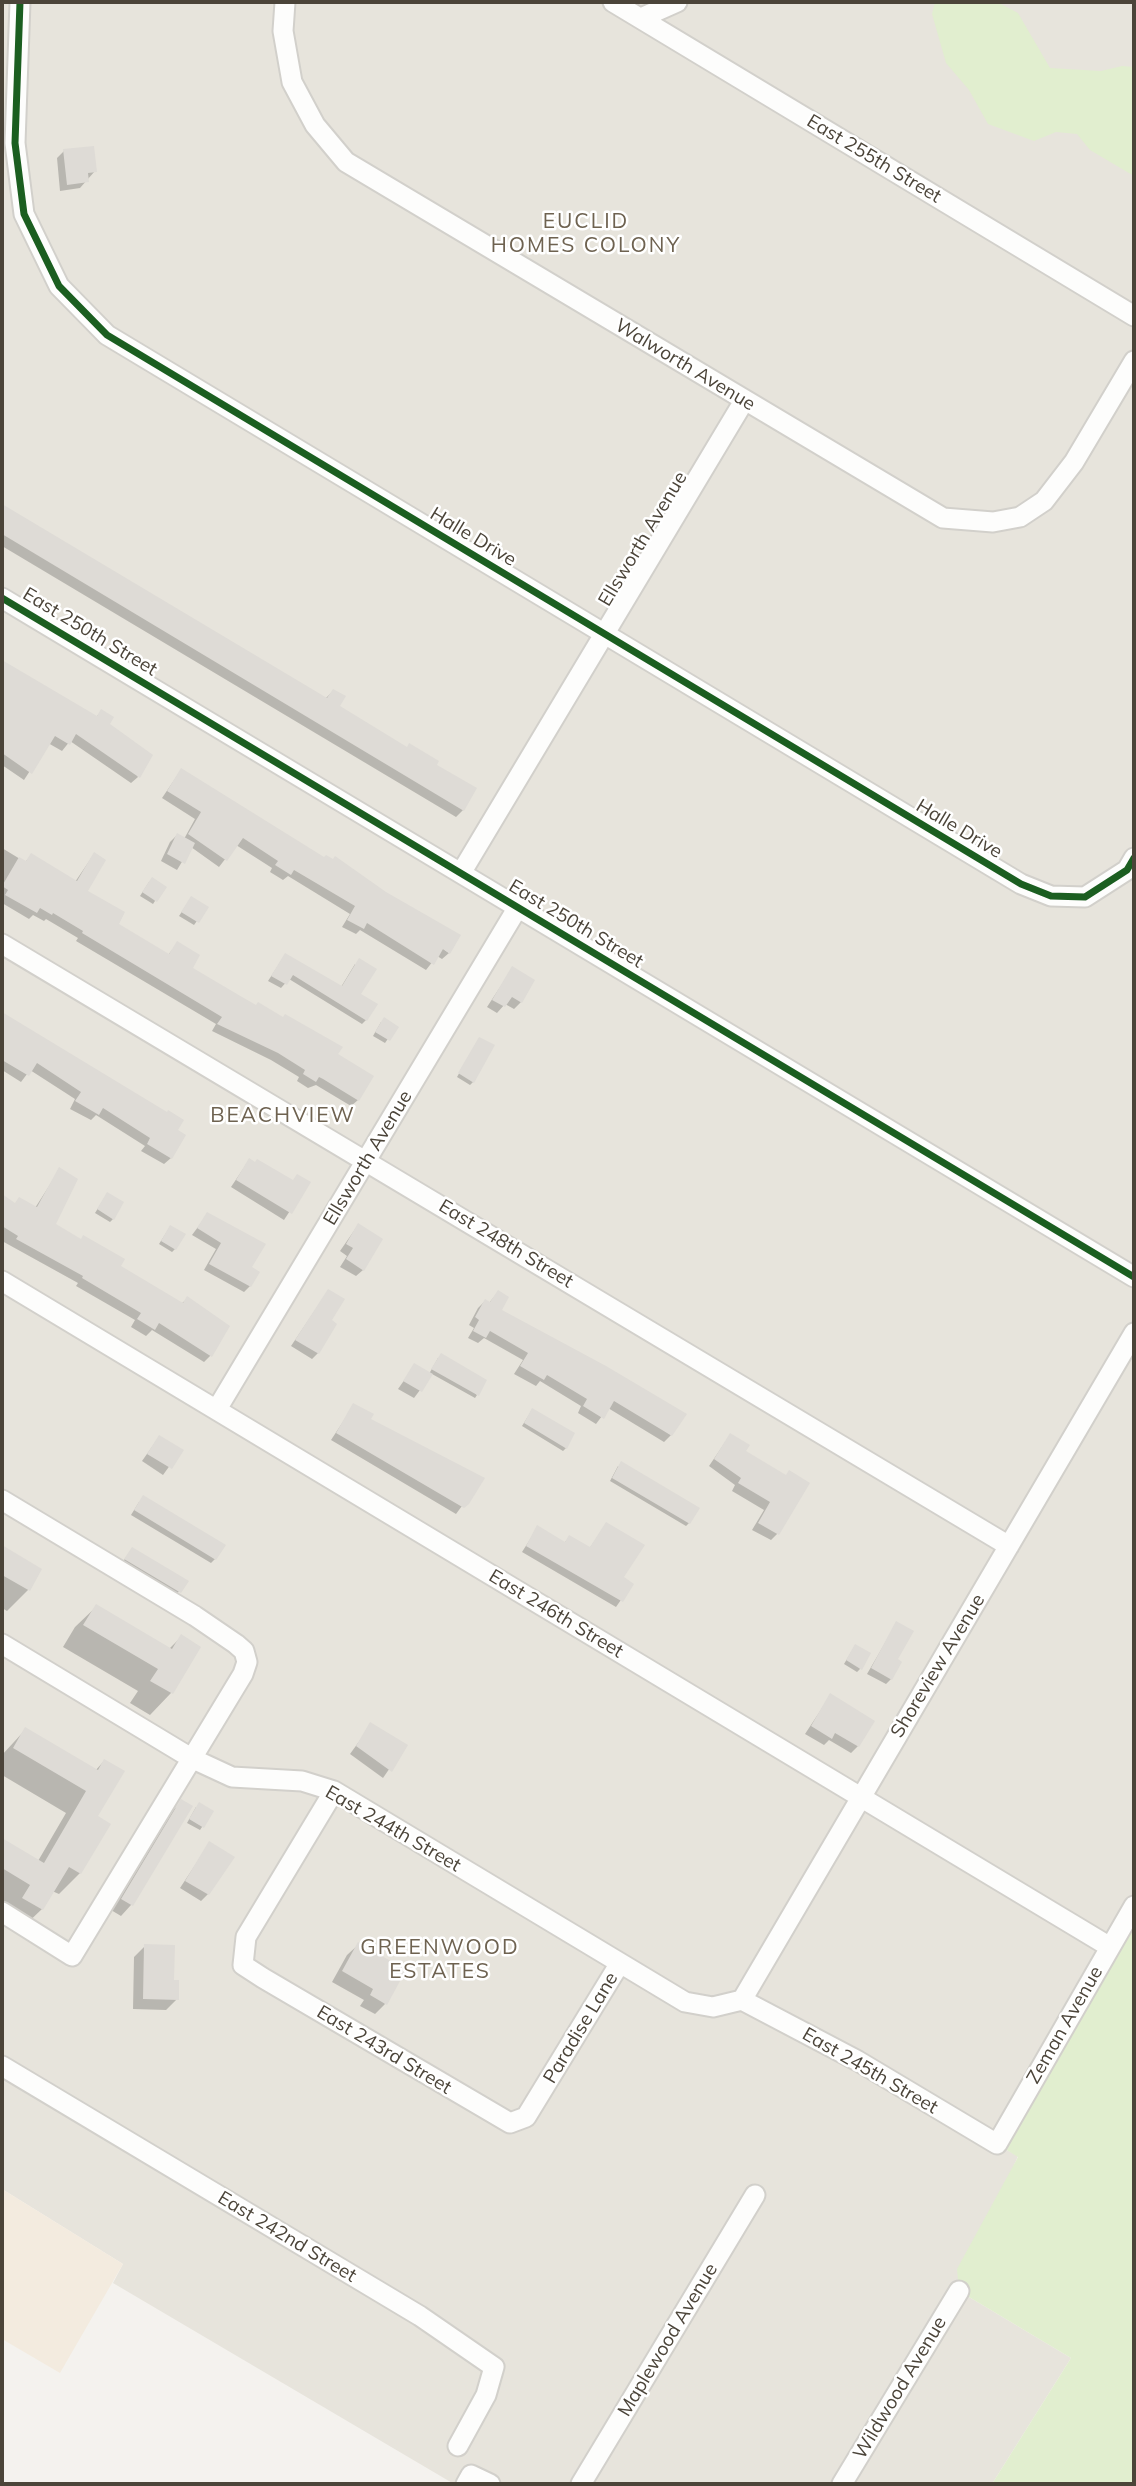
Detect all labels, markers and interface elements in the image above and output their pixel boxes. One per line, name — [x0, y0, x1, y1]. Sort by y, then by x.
street label: East 255th Street — [803, 110, 945, 208]
district label: EUCLID HOMES COLONY — [492, 209, 680, 259]
street label: Walworth Avenue — [611, 314, 759, 416]
street label: Ellsworth Avenue — [594, 468, 692, 610]
street label: Halle Drive — [426, 502, 520, 572]
street label: East 250th Street — [19, 583, 161, 681]
street label: Halle Drive — [912, 794, 1006, 864]
street label: East 250th Street — [505, 875, 647, 973]
street label: Ellsworth Avenue — [319, 1087, 417, 1229]
district label: BEACHVIEW — [211, 1103, 355, 1129]
street label: East 248th Street — [435, 1195, 577, 1293]
street label: East 246th Street — [485, 1565, 627, 1663]
street label: Shoreview Avenue — [886, 1590, 990, 1742]
street label: East 244th Street — [321, 1781, 465, 1877]
district label: GREENWOOD ESTATES — [361, 1935, 519, 1985]
street label: Zeman Avenue — [1022, 1962, 1108, 2088]
street label: Paradise Lane — [539, 1968, 623, 2088]
street label: East 243rd Street — [312, 2001, 456, 2099]
street label: East 245th Street — [798, 2023, 942, 2119]
street label: East 242nd Street — [214, 2187, 360, 2287]
street label: Maplewood Avenue — [613, 2259, 723, 2421]
street label: Wildwood Avenue — [848, 2313, 952, 2463]

